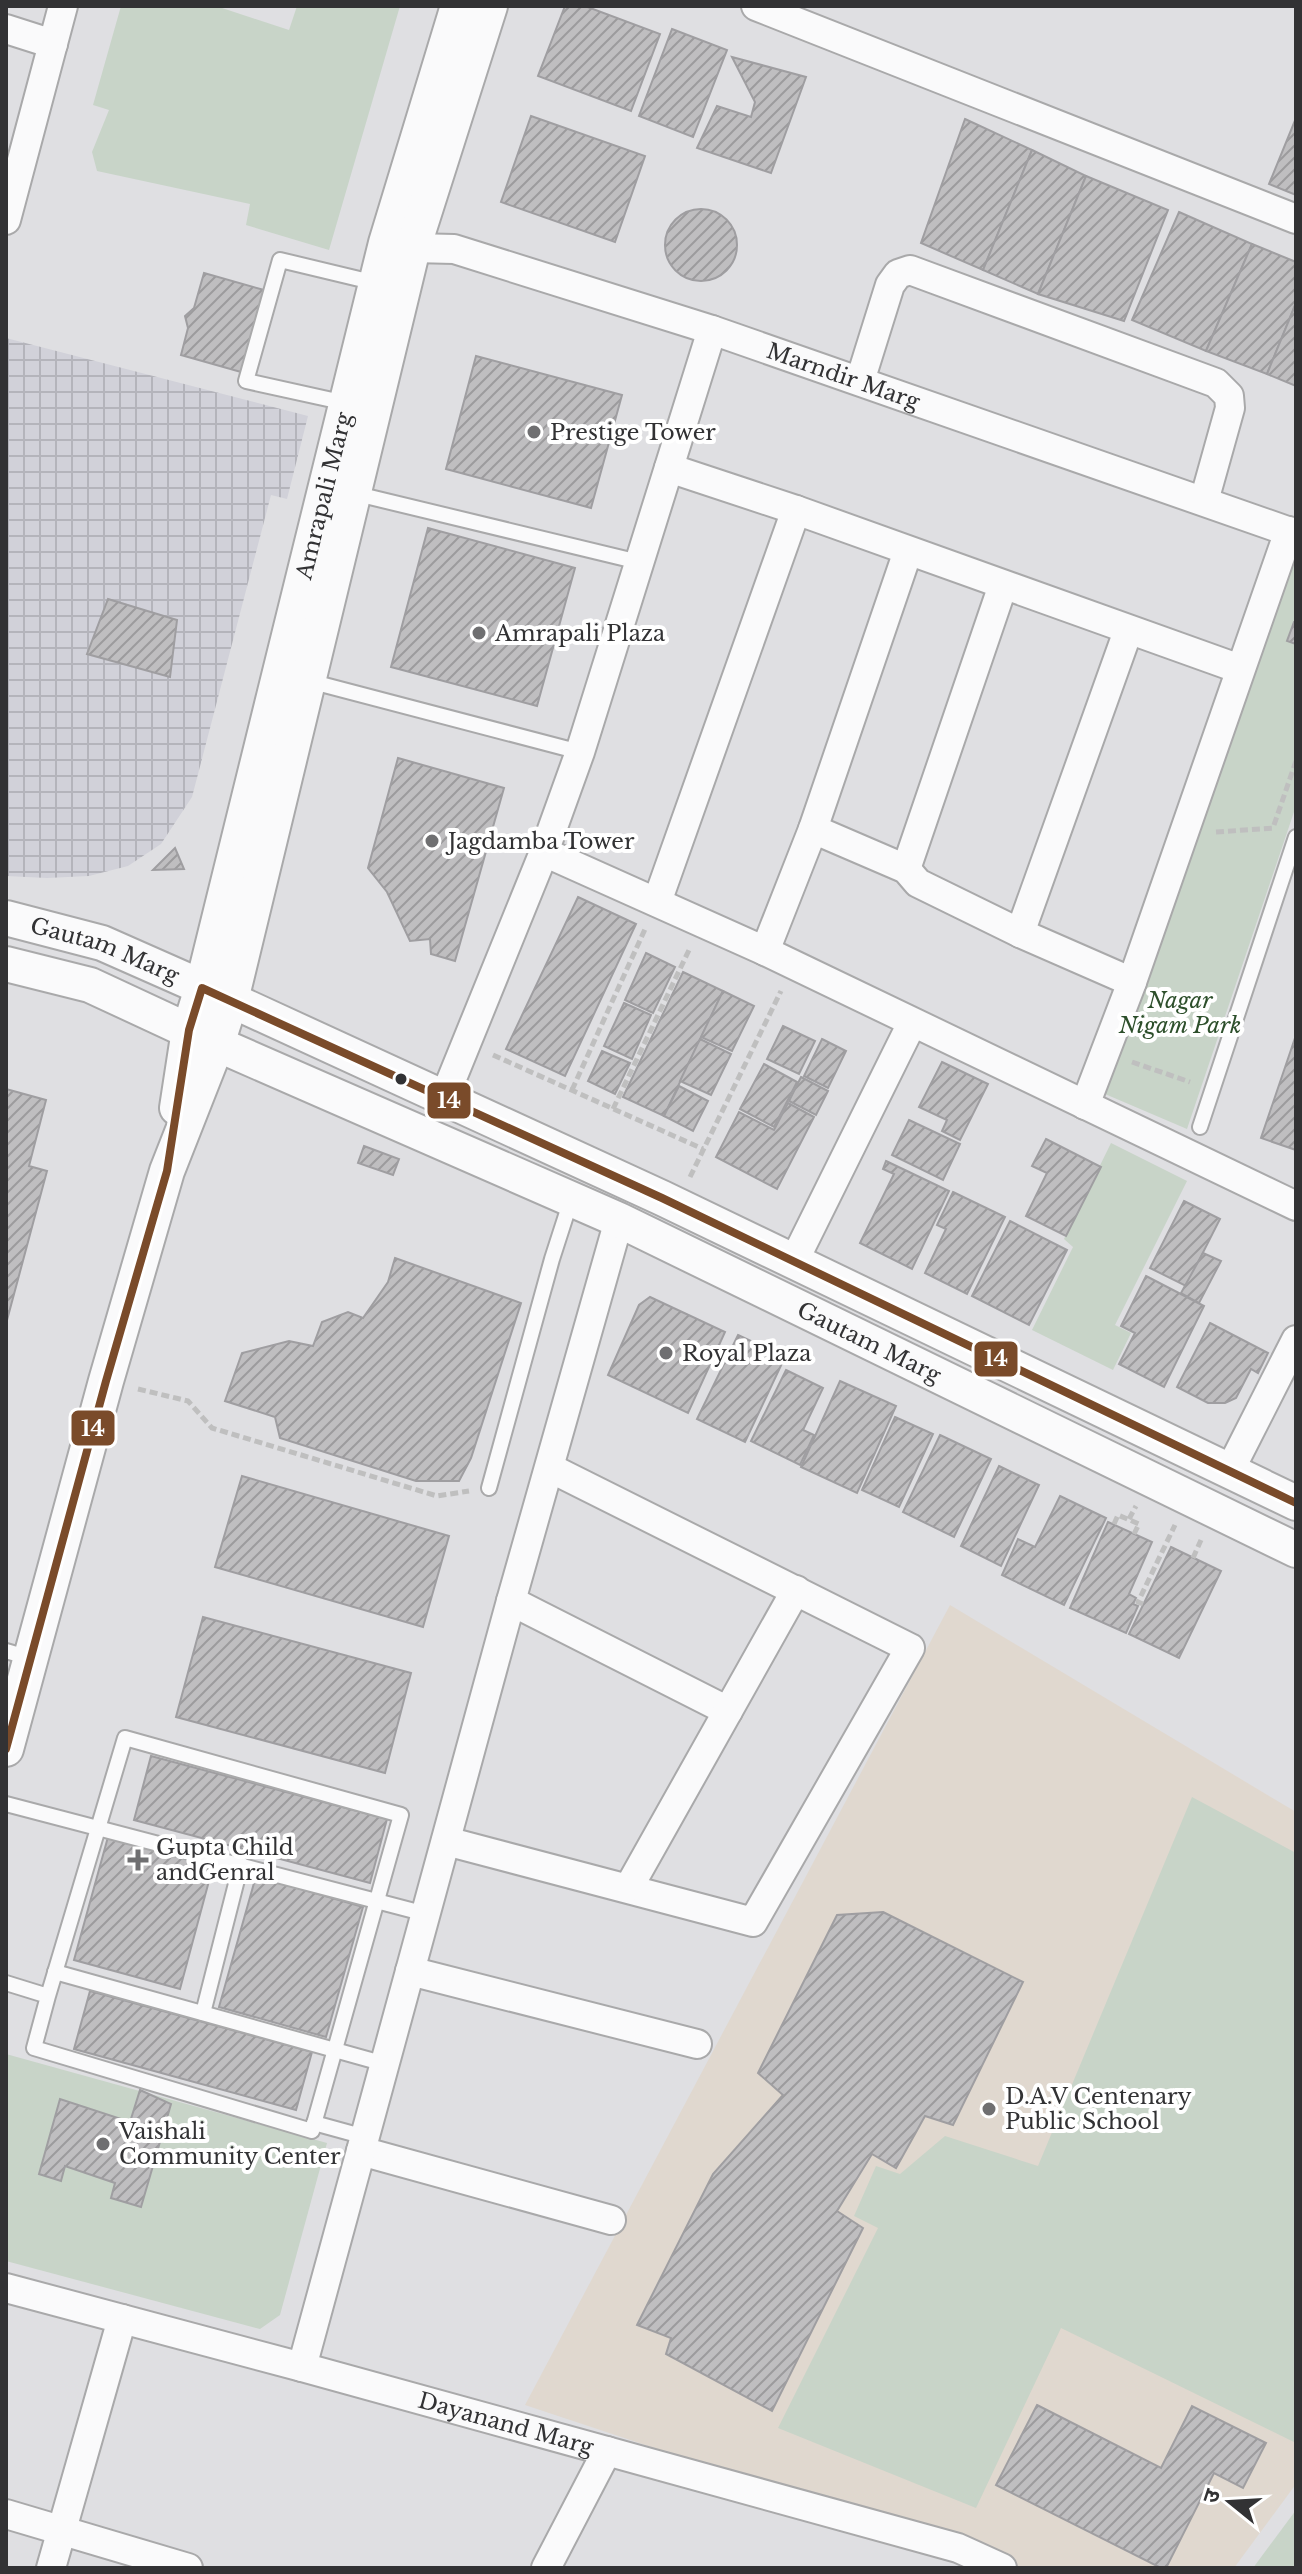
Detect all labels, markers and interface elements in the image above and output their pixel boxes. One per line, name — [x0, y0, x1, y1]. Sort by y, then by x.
street label: Marndir Marg — [763, 337, 924, 416]
street label: Amrapali Marg — [290, 409, 358, 583]
place label: Prestige Tower — [550, 419, 716, 446]
marker: Prestige Tower — [525, 423, 543, 441]
place label: Amrapali Plaza — [494, 620, 666, 647]
marker: Amrapali Plaza — [470, 624, 488, 642]
place label: Jagdamba Tower — [445, 828, 635, 855]
marker: Jagdamba Tower — [423, 832, 441, 850]
street label: Gautam Marg — [27, 912, 184, 990]
park label: Nagar Nigam Park — [1118, 987, 1241, 1039]
unlabelled marker — [393, 1071, 409, 1087]
line badge: 14 — [426, 1081, 472, 1120]
text: 14 — [437, 1087, 461, 1114]
street label: Gautam Marg — [793, 1296, 946, 1389]
place label: Royal Plaza — [682, 1340, 812, 1367]
line badge: 14 — [973, 1340, 1019, 1378]
marker: Royal Plaza — [657, 1344, 675, 1362]
text: 14 — [984, 1345, 1008, 1372]
line badge: 14 — [70, 1409, 116, 1447]
text: 14 — [81, 1415, 105, 1442]
place label: Gupta Child andGenral — [156, 1834, 294, 1886]
marker: Gupta Child andGenral — [127, 1849, 149, 1871]
place label: D.A.V Centenary Public School — [1005, 2083, 1192, 2135]
marker: D.A.V Centenary Public School — [980, 2100, 998, 2118]
place label: Vaishali Community Center — [118, 2118, 341, 2170]
marker: Vaishali Community Center — [94, 2135, 112, 2153]
street label: Dayanand Marg — [415, 2387, 597, 2461]
north arrow — [1190, 2462, 1270, 2542]
text: उ — [1197, 2485, 1227, 2506]

